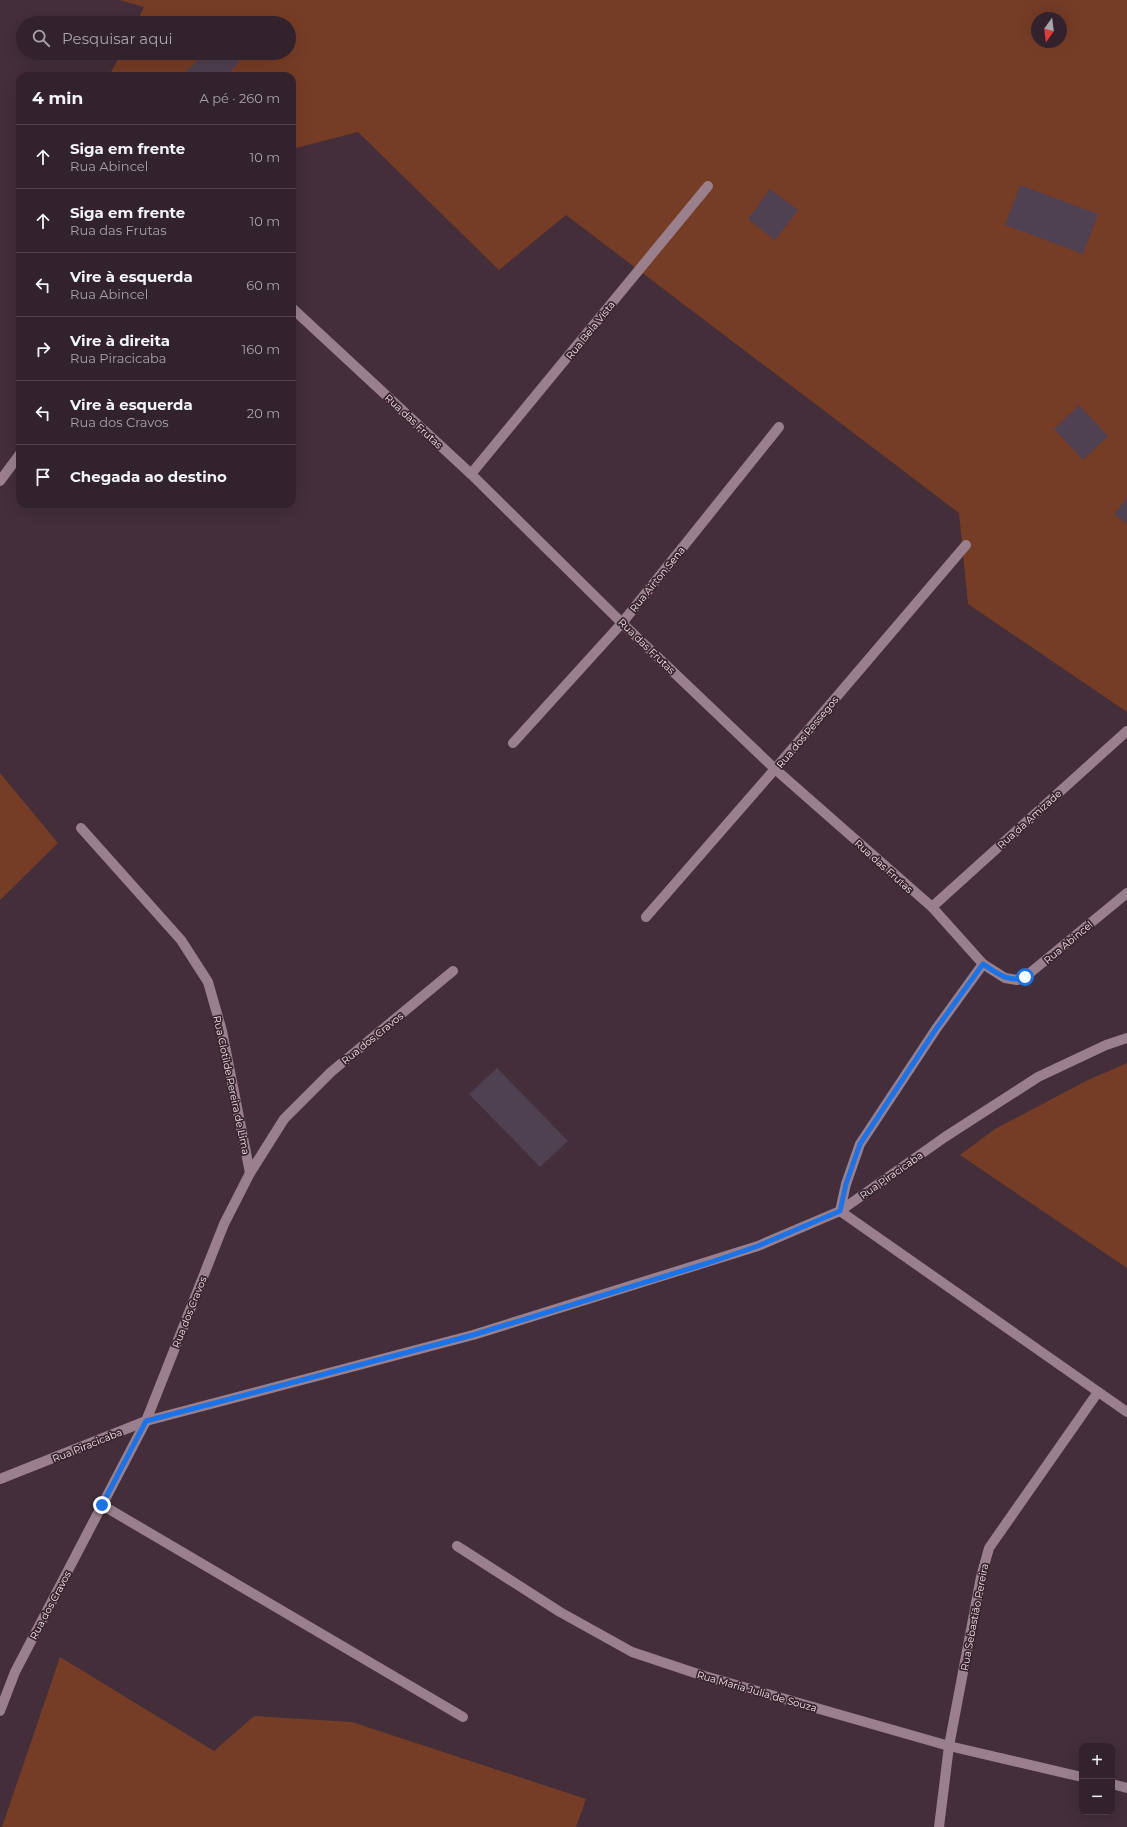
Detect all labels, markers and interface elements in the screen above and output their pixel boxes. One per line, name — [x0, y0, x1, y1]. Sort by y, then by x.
north arrow — [1031, 12, 1067, 48]
search box — [16, 16, 296, 60]
icon: search — [30, 27, 52, 49]
text: Pesquisar aqui — [62, 29, 173, 48]
text: 4 min — [32, 88, 83, 108]
text: A pé · 260 m — [199, 90, 280, 106]
text: Siga em frente — [70, 139, 185, 158]
icon: ahead — [32, 146, 54, 168]
text: 10 m — [250, 149, 280, 165]
text: Rua Abincel — [70, 158, 148, 174]
text: Siga em frente — [70, 203, 185, 222]
icon: ahead — [32, 210, 54, 232]
text: 10 m — [250, 213, 280, 229]
text: Rua das Frutas — [70, 222, 167, 238]
text: Vire à esquerda — [70, 267, 193, 286]
icon: left — [32, 274, 54, 296]
text: 60 m — [246, 277, 280, 293]
text: Rua Abincel — [70, 286, 148, 302]
street label: Rua Bela Vista — [563, 298, 618, 362]
text: Vire à direita — [70, 331, 170, 350]
icon: right — [32, 338, 54, 360]
text: 160 m — [242, 341, 280, 357]
text: Rua Piracicaba — [70, 350, 167, 366]
street label: Rua das Frutas — [382, 391, 445, 452]
text: Vire à esquerda — [70, 395, 193, 414]
icon: left — [32, 402, 54, 424]
text: 20 m — [247, 405, 280, 421]
text: Rua dos Cravos — [70, 414, 169, 430]
icon: arrive — [32, 466, 54, 488]
text: Chegada ao destino — [70, 467, 227, 486]
street label: Rua Airton Sena — [627, 544, 688, 615]
street label: Rua das Frutas — [615, 616, 678, 677]
street label: Rua dos Pessegos — [774, 694, 841, 771]
street label: Rua da Amizade — [994, 787, 1064, 852]
street label: Rua das Frutas — [852, 837, 916, 896]
street label: Rua Abincel — [1041, 918, 1096, 967]
route start — [1016, 968, 1034, 986]
street label: Rua dos Cravos — [339, 1009, 406, 1067]
street label: Rua Clotilde Pereira de Lima — [210, 1014, 253, 1156]
street label: Rua Piracicaba — [857, 1149, 925, 1202]
street label: Rua dos Cravos — [169, 1274, 210, 1350]
street label: Rua Piracicaba — [50, 1426, 124, 1465]
route end — [93, 1496, 111, 1514]
street label: Rua Sebastião Pereira — [958, 1562, 991, 1672]
street label: Rua dos Cravos — [27, 1569, 74, 1642]
street label: Rua Maria Julia de Souza — [695, 1668, 818, 1715]
map controls — [1079, 1743, 1115, 1815]
button: + — [1079, 1743, 1115, 1779]
button: − — [1079, 1779, 1115, 1815]

